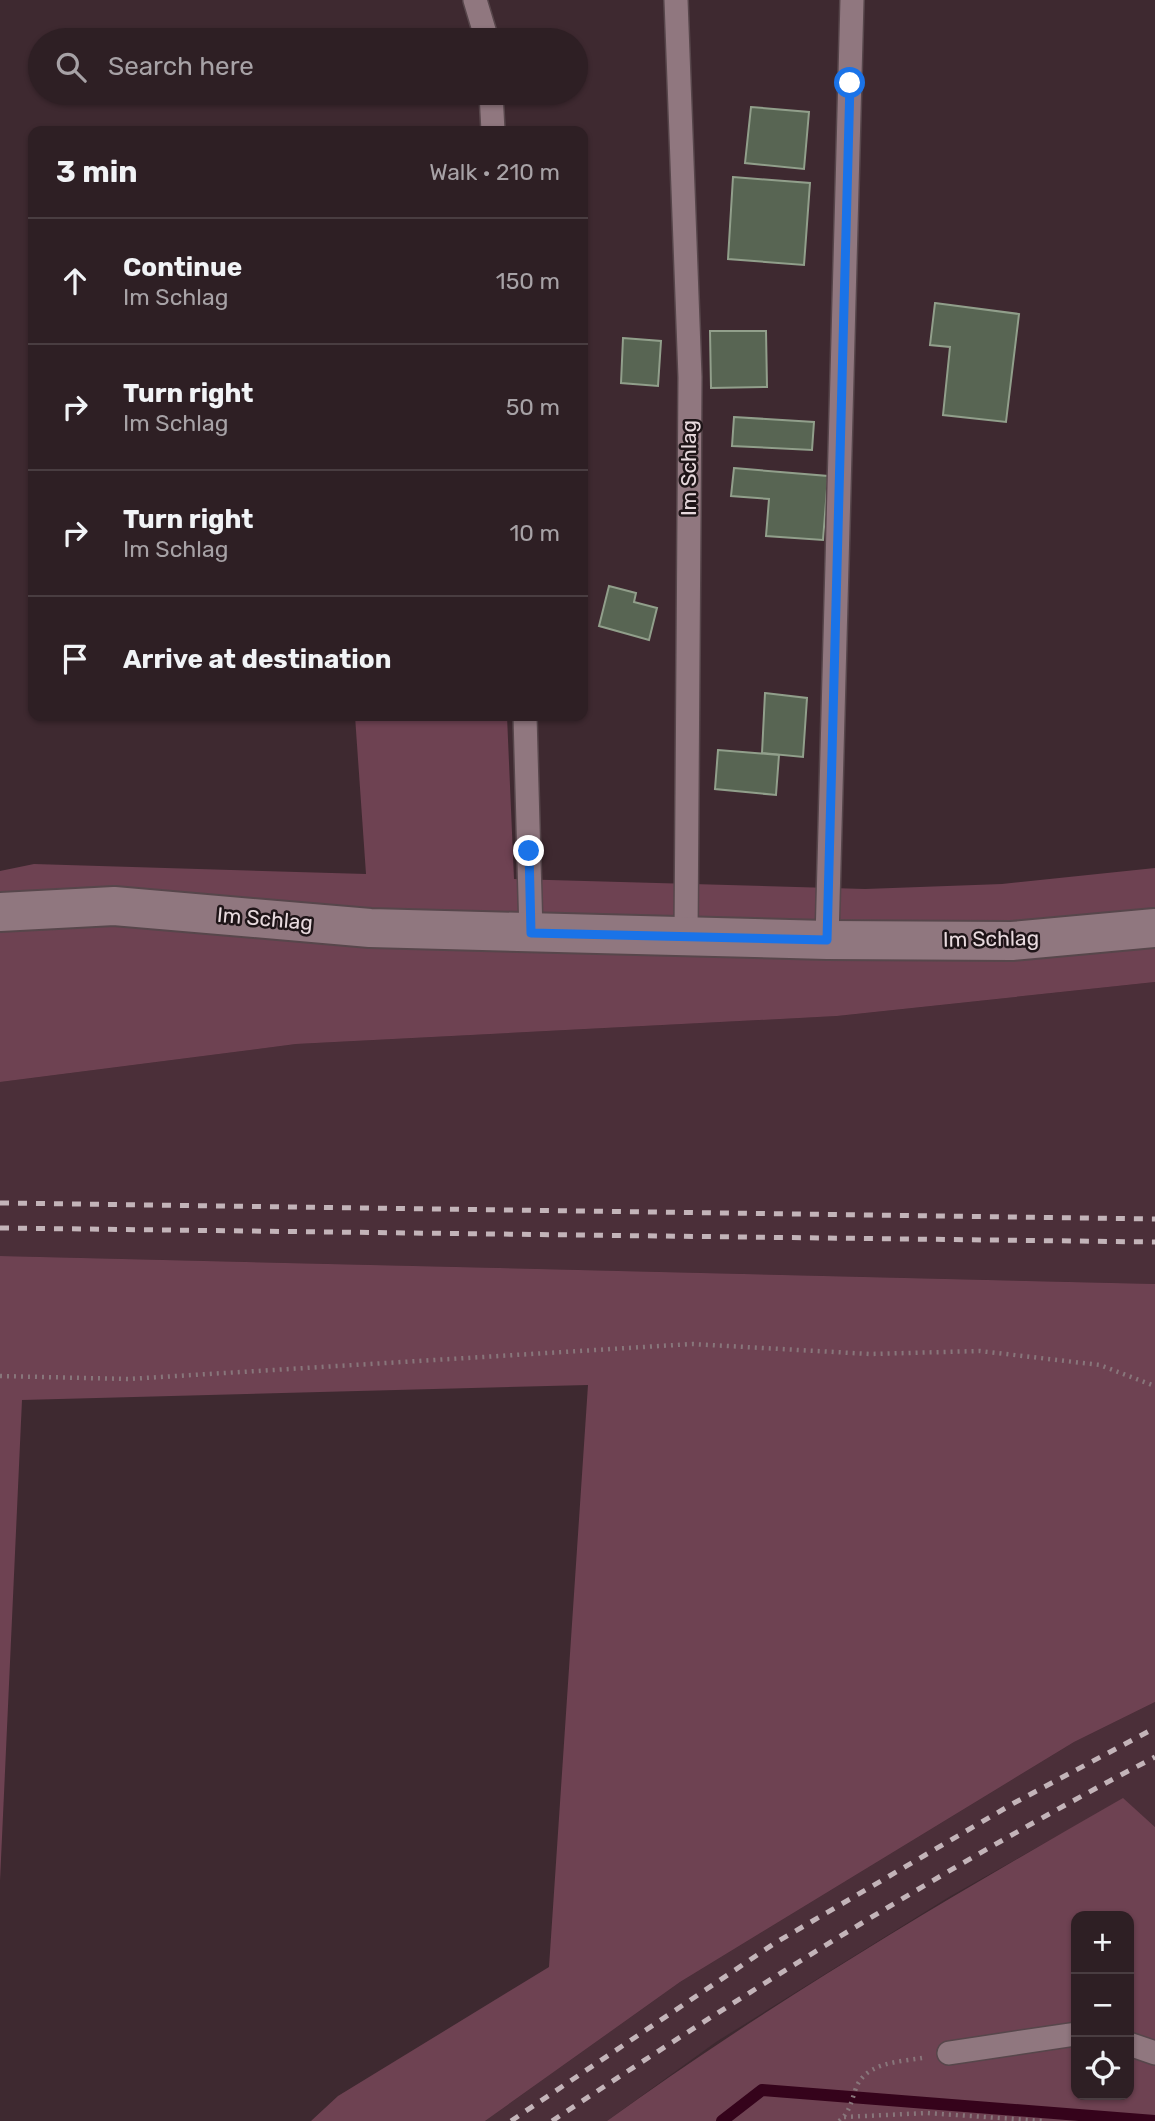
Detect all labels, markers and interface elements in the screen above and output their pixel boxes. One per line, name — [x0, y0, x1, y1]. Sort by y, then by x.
search box — [28, 28, 588, 105]
icon: search — [52, 48, 90, 86]
text: Search here — [108, 51, 254, 82]
route start — [834, 67, 865, 98]
text: 3 min — [56, 154, 138, 190]
text: Walk · 210 m — [429, 158, 560, 186]
text: Continue — [123, 252, 242, 283]
icon: ahead — [56, 262, 94, 300]
text: 150 m — [496, 267, 560, 295]
text: Im Schlag — [123, 283, 228, 311]
text: Turn right — [123, 378, 253, 409]
icon: right — [56, 388, 94, 426]
text: 50 m — [506, 393, 560, 421]
text: Im Schlag — [123, 409, 228, 437]
street label: Im Schlag — [676, 420, 701, 516]
text: Turn right — [123, 504, 253, 535]
icon: right — [56, 514, 94, 552]
text: 10 m — [509, 519, 560, 547]
text: Im Schlag — [123, 535, 228, 563]
icon: arrive — [56, 640, 94, 678]
text: Arrive at destination — [123, 644, 391, 675]
route end — [513, 835, 544, 866]
street label: Im Schlag — [216, 902, 314, 935]
street label: Im Schlag — [943, 925, 1039, 952]
map controls — [1071, 1911, 1134, 2100]
button: + — [1071, 1911, 1134, 1974]
button: − — [1071, 1974, 1134, 2037]
button: locate — [1071, 2037, 1134, 2100]

